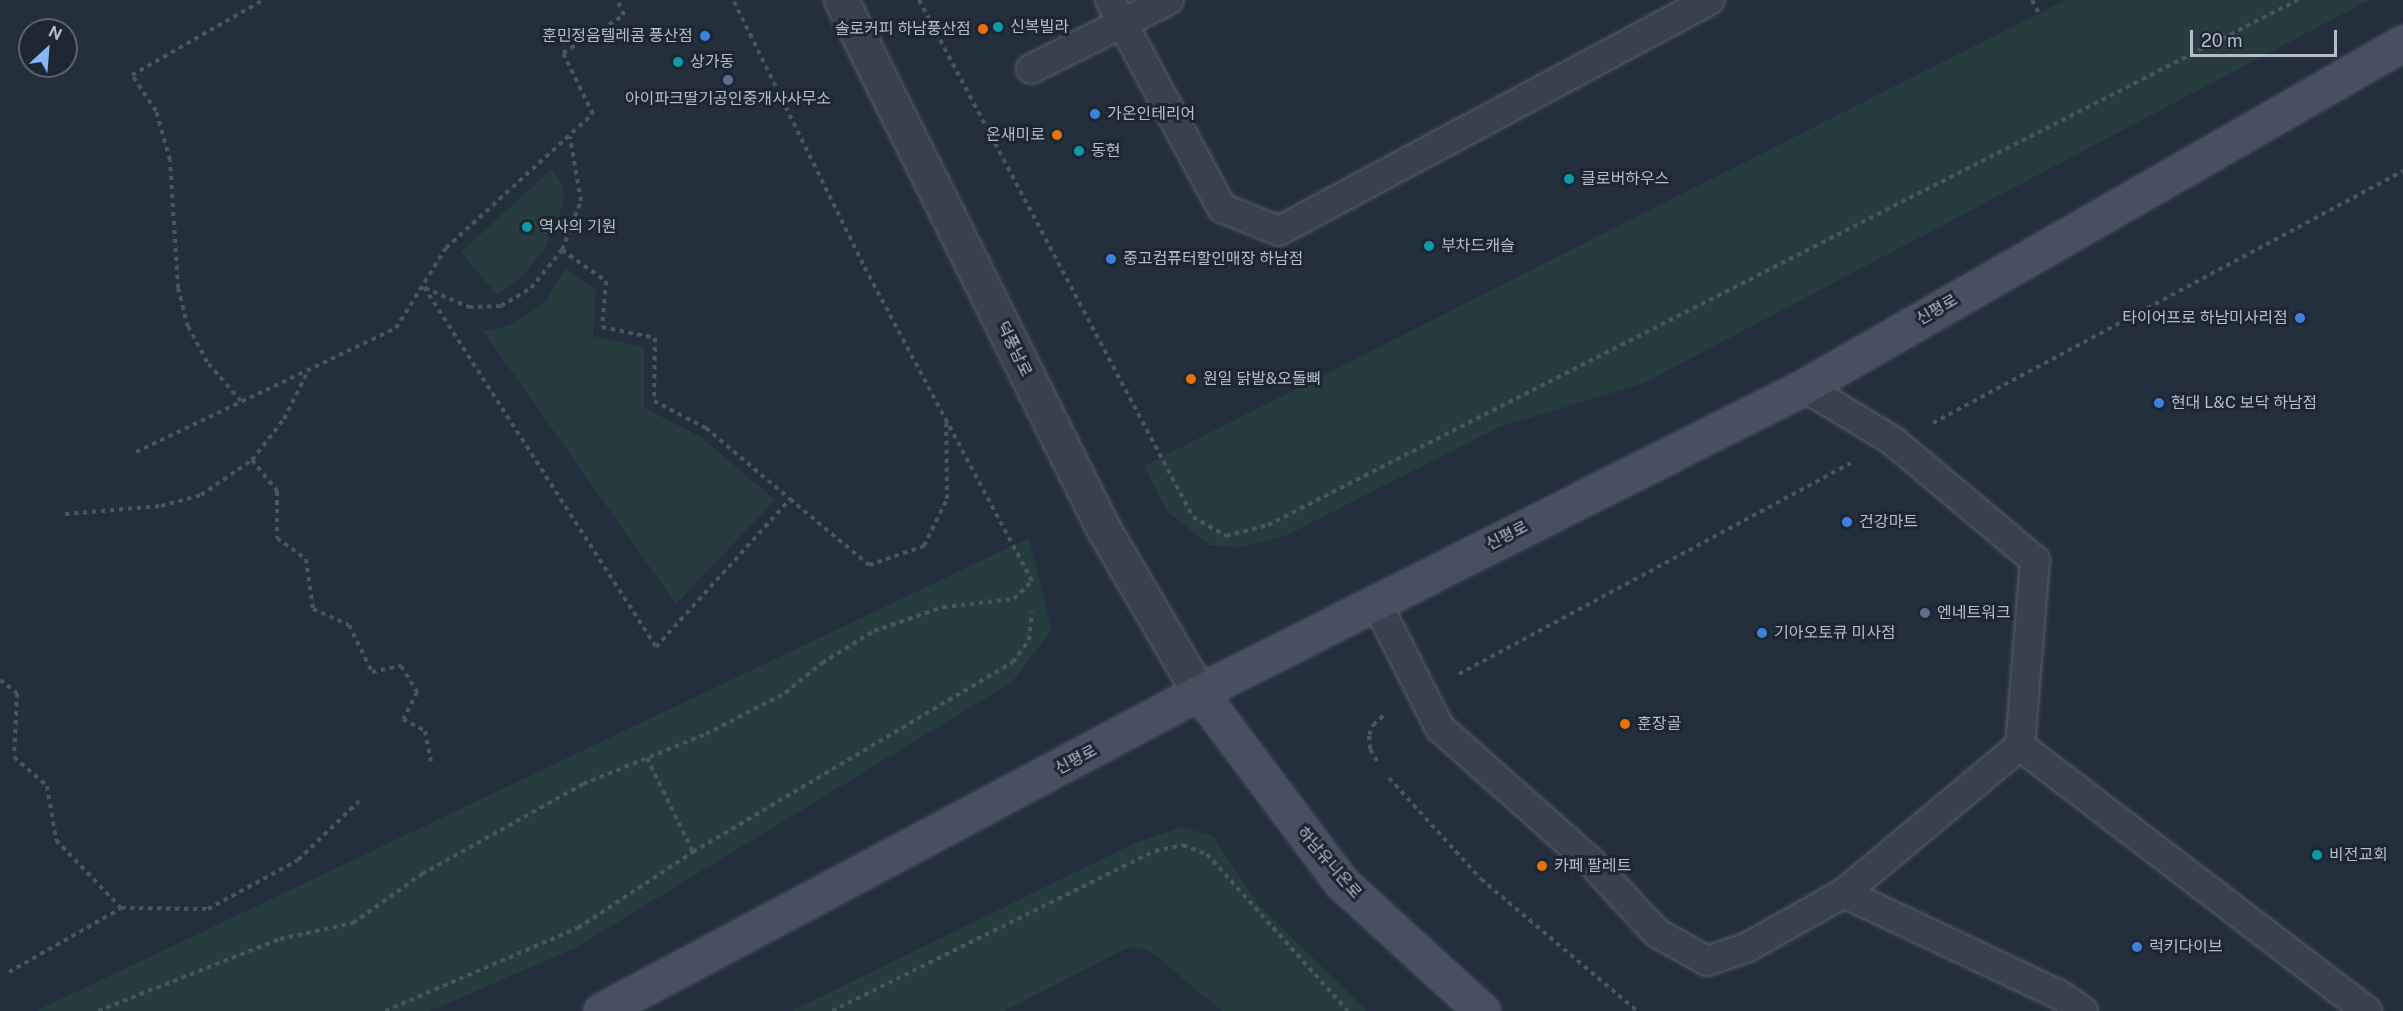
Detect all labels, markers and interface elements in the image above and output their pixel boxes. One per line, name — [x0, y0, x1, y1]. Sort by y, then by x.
place label: 신복빌라 — [1010, 17, 1069, 37]
north arrow — [18, 18, 78, 78]
scale bar — [2193, 18, 2340, 56]
place label: 솔로커피 하남풍산점 — [835, 19, 971, 39]
marker: 신복빌라 — [991, 20, 1005, 34]
text: N — [45, 22, 65, 44]
marker: 솔로커피 하남풍산점 — [976, 22, 990, 36]
place label: 훈민정음텔레콤 풍산점 — [542, 26, 693, 46]
marker: 훈민정음텔레콤 풍산점 — [698, 29, 712, 43]
text: 20 m — [2201, 30, 2243, 51]
place label: 상가동 — [690, 52, 734, 72]
marker: 상가동 — [671, 55, 685, 69]
marker: 아이파크딸기공인중개사사무소 — [721, 73, 735, 87]
place label: 아이파크딸기공인중개사사무소 — [625, 89, 831, 109]
place label: 가온인테리어 — [1107, 104, 1195, 124]
marker: 가온인테리어 — [1088, 107, 1102, 121]
place label: 온새미로 — [986, 125, 1045, 145]
marker: 온새미로 — [1050, 128, 1064, 142]
place label: 동현 — [1091, 141, 1120, 161]
marker: 동현 — [1072, 144, 1086, 158]
place label: 클로버하우스 — [1581, 169, 1669, 189]
marker: 클로버하우스 — [1562, 172, 1576, 186]
place label: 역사의 기원 — [539, 217, 616, 237]
marker: 역사의 기원 — [520, 220, 534, 234]
place label: 부차드캐슬 — [1441, 236, 1515, 256]
marker: 부차드캐슬 — [1422, 239, 1436, 253]
place label: 중고컴퓨터할인매장 하남점 — [1123, 249, 1304, 269]
marker: 중고컴퓨터할인매장 하남점 — [1104, 252, 1118, 266]
street label: 신평로 — [1913, 291, 1961, 329]
place label: 타이어프로 하남미사리점 — [2122, 308, 2288, 328]
marker: 타이어프로 하남미사리점 — [2293, 311, 2307, 325]
street label: 덕풍남로 — [992, 318, 1036, 380]
place label: 원일 닭발&오돌뼈 — [1203, 369, 1321, 389]
marker: 원일 닭발&오돌뼈 — [1184, 372, 1198, 386]
place label: 현대 L&C 보닥 하남점 — [2171, 393, 2317, 413]
marker: 현대 L&C 보닥 하남점 — [2152, 396, 2166, 410]
place label: 건강마트 — [1859, 512, 1918, 532]
marker: 건강마트 — [1840, 515, 1854, 529]
street label: 신평로 — [1483, 517, 1531, 555]
place label: 엔네트워크 — [1937, 603, 2011, 623]
marker: 엔네트워크 — [1918, 606, 1932, 620]
place label: 기아오토큐 미사점 — [1774, 623, 1896, 643]
marker: 기아오토큐 미사점 — [1755, 626, 1769, 640]
place label: 훈장골 — [1637, 714, 1681, 734]
marker: 훈장골 — [1618, 717, 1632, 731]
street label: 신평로 — [1052, 741, 1100, 779]
street label: 하남유니온로 — [1293, 823, 1365, 903]
place label: 비전교회 — [2329, 845, 2388, 865]
marker: 비전교회 — [2310, 848, 2324, 862]
place label: 카페 팔레트 — [1554, 856, 1631, 876]
marker: 카페 팔레트 — [1535, 859, 1549, 873]
place label: 럭키다이브 — [2149, 937, 2223, 957]
marker: 럭키다이브 — [2130, 940, 2144, 954]

